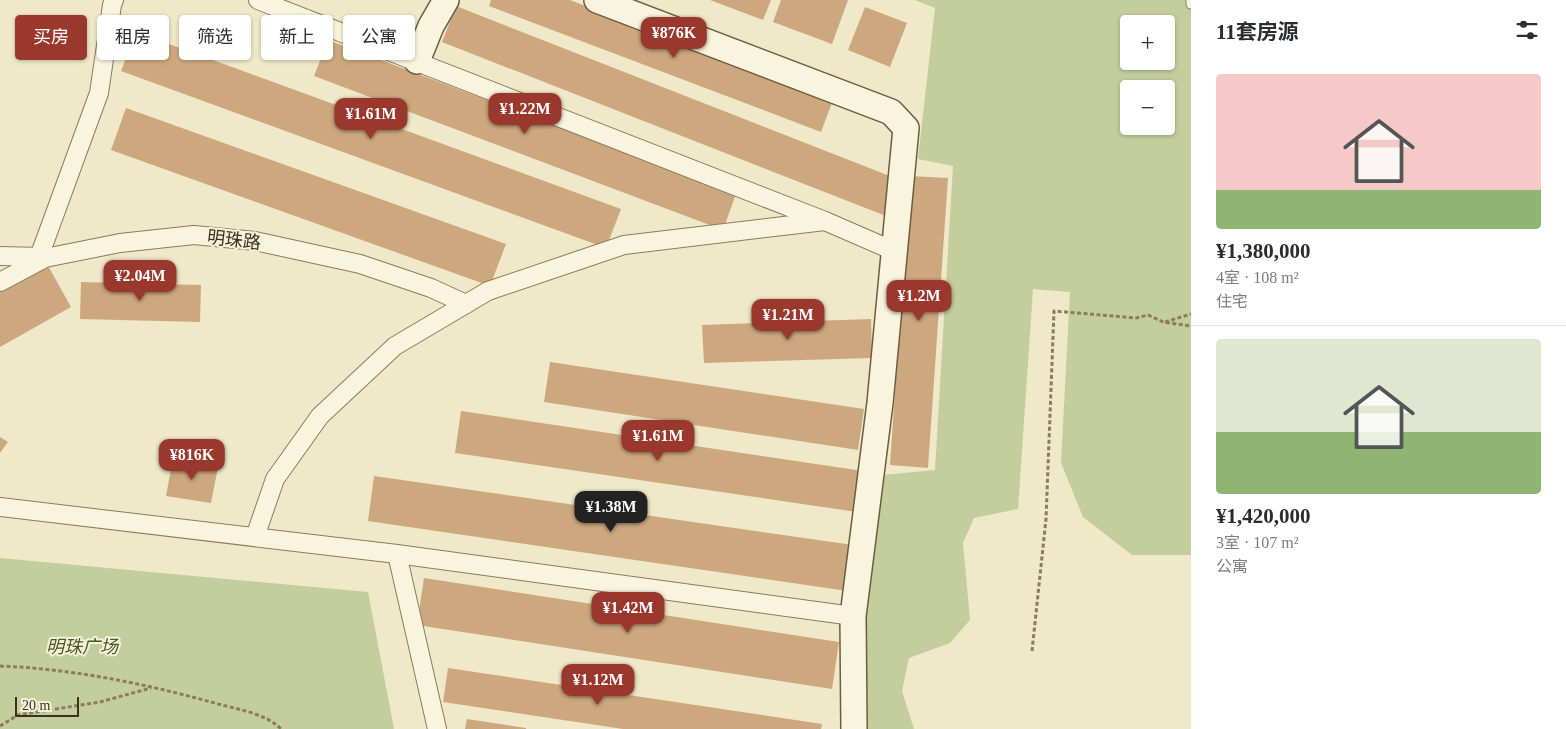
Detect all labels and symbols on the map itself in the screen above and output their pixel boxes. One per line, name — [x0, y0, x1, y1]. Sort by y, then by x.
pin: ¥876K — [639, 17, 709, 59]
pin: ¥1.22M — [484, 92, 566, 135]
pin: ¥1.61M — [330, 98, 412, 140]
street label: 明珠路 — [206, 227, 262, 253]
pin: ¥2.04M — [99, 260, 181, 302]
pin: ¥1.2M — [884, 280, 954, 322]
pin: ¥1.21M — [747, 298, 829, 341]
pin: ¥1.61M — [617, 420, 699, 462]
pin: ¥816K — [157, 438, 227, 481]
pin: ¥1.38M — [570, 490, 652, 533]
pin: ¥1.42M — [587, 592, 669, 634]
park label: 明珠广场 — [46, 637, 120, 657]
pin: ¥1.12M — [557, 664, 639, 706]
scale bar — [15, 694, 79, 717]

